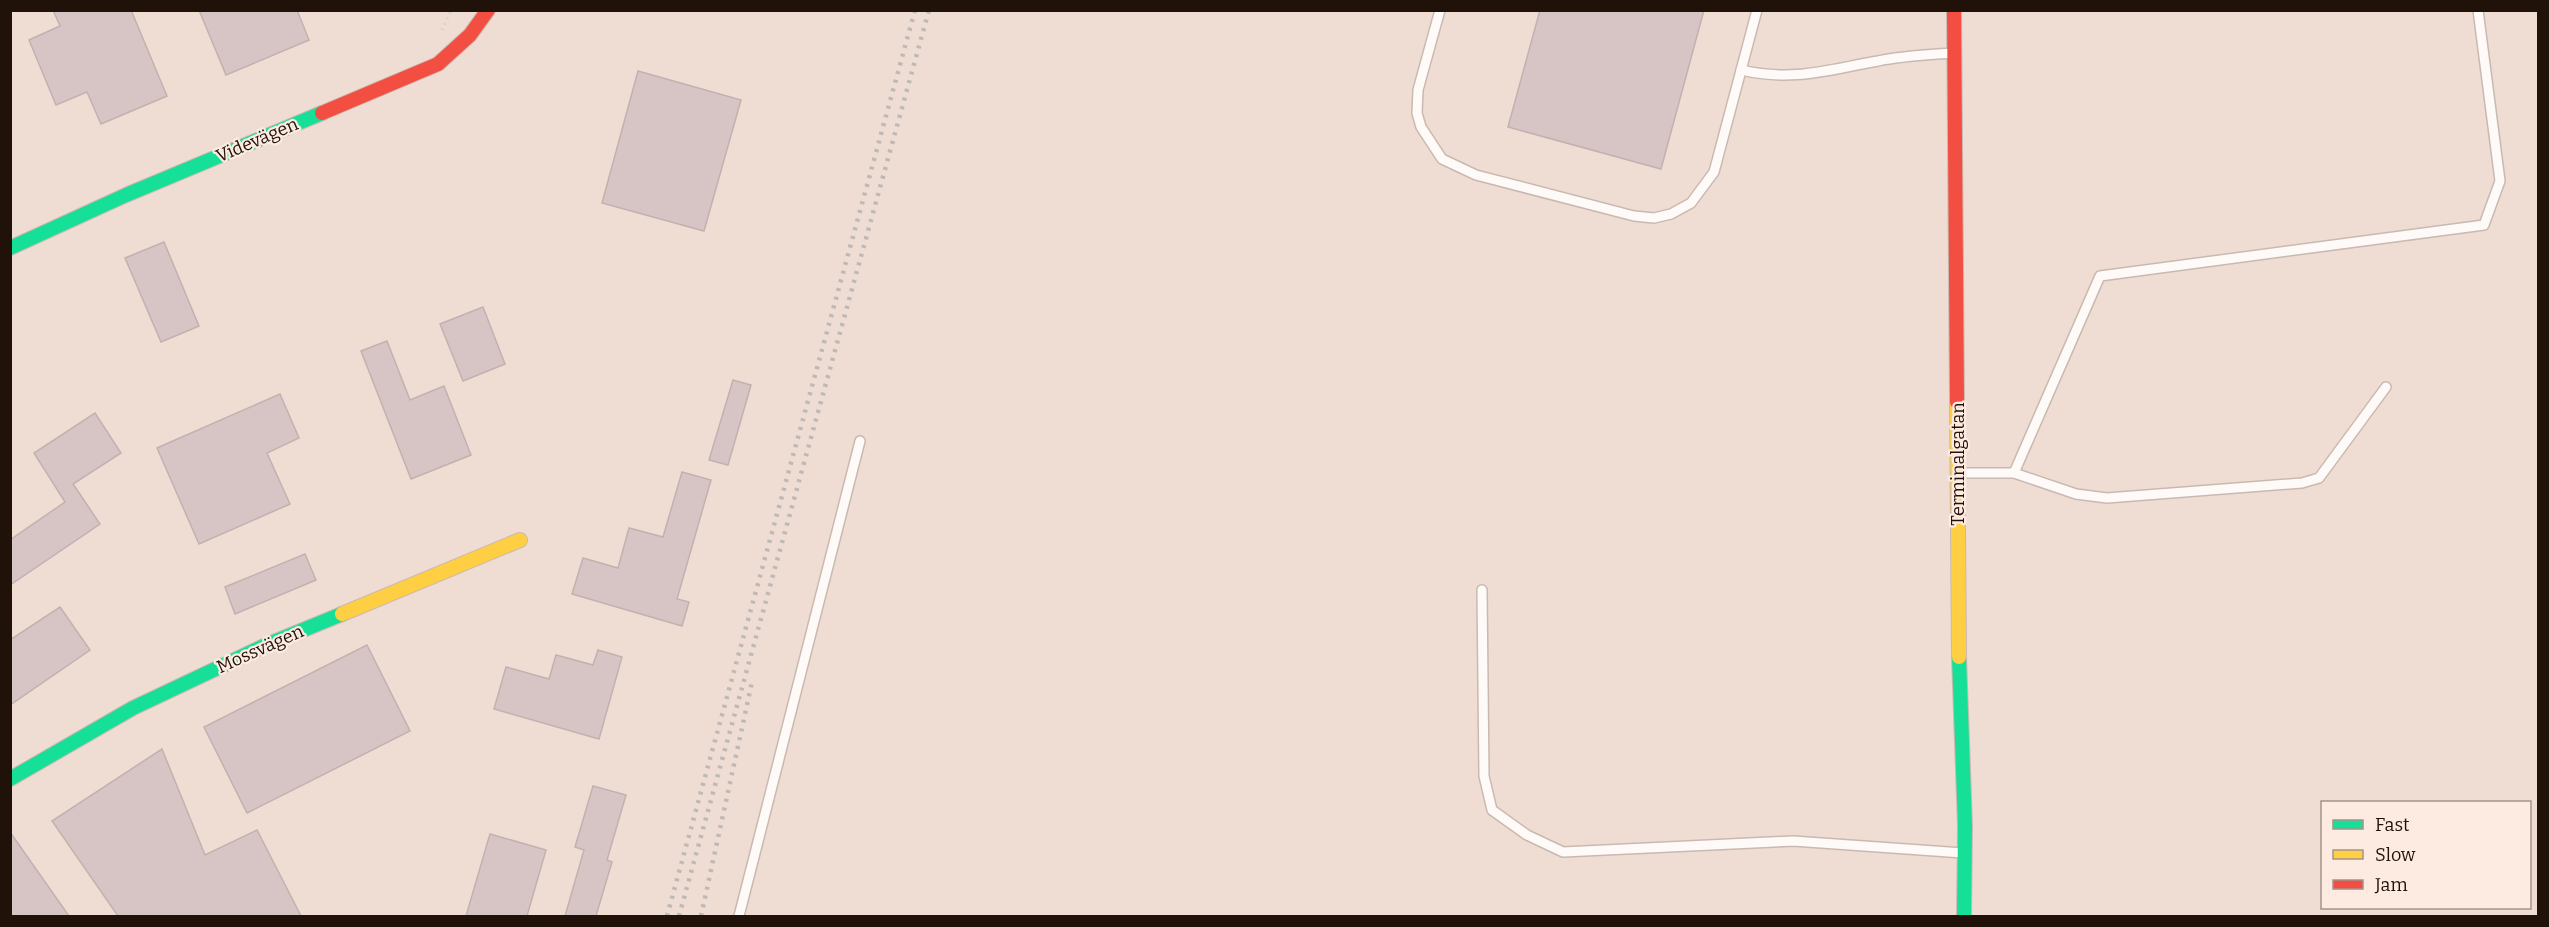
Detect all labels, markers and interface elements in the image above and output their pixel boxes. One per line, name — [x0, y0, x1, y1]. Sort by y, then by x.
street label: Videvägen — [213, 113, 302, 167]
street label: Terminalgatan — [1947, 402, 1969, 526]
street label: Mossvägen — [213, 620, 308, 678]
legend — [2321, 801, 2531, 909]
text: Fast — [2375, 814, 2410, 836]
text: Slow — [2375, 844, 2416, 866]
text: Jam — [2374, 874, 2408, 896]

